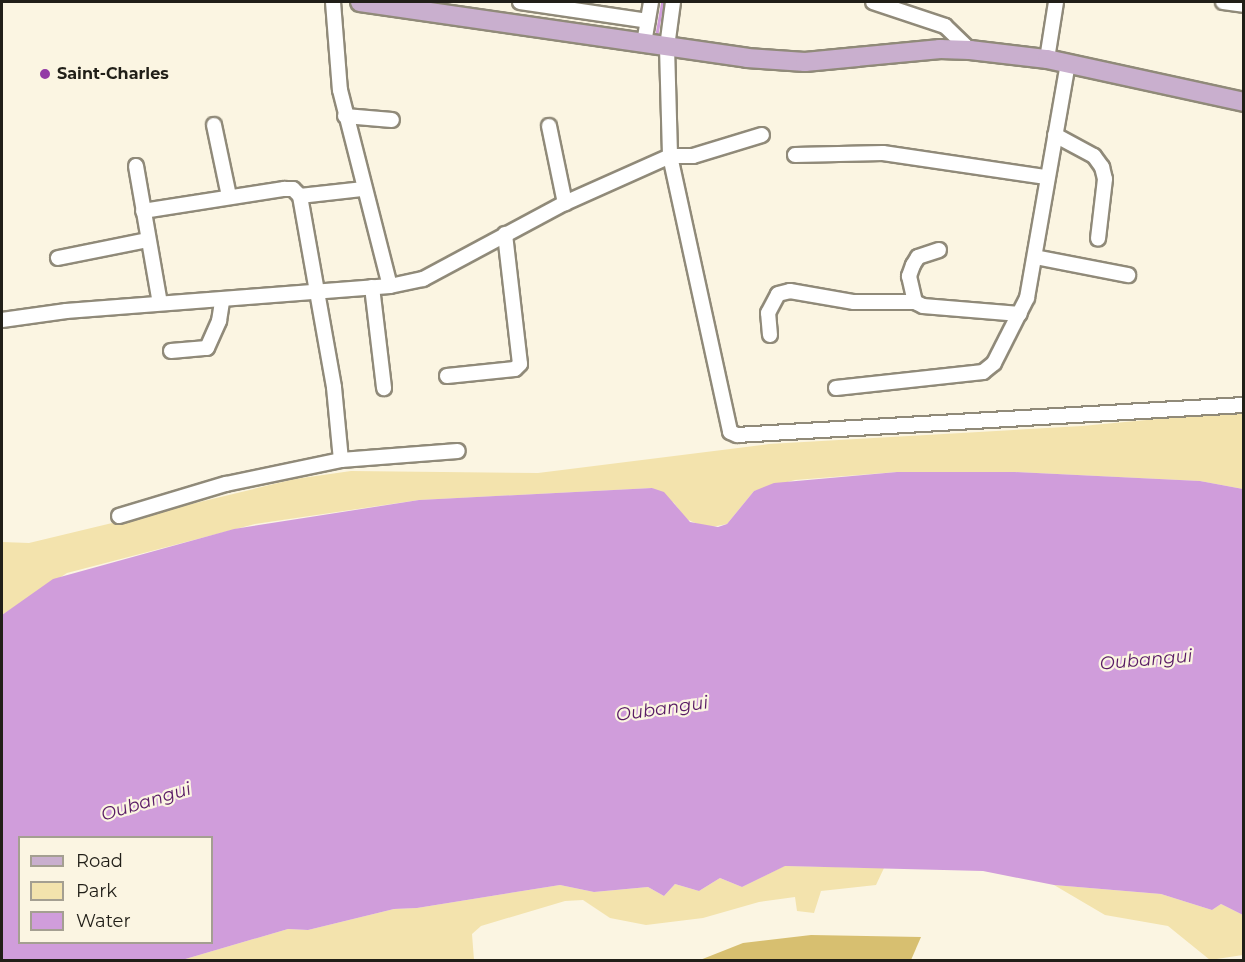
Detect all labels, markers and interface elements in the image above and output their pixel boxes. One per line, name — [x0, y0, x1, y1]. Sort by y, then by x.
place label: Saint-Charles — [57, 64, 169, 84]
marker: Saint-Charles — [38, 67, 52, 81]
water label: Oubangui — [1099, 645, 1193, 675]
water label: Oubangui — [614, 692, 710, 726]
water label: Oubangui — [98, 778, 194, 826]
legend — [18, 836, 213, 944]
text: Road — [76, 850, 123, 872]
text: Park — [76, 880, 117, 902]
text: Water — [76, 910, 131, 932]

